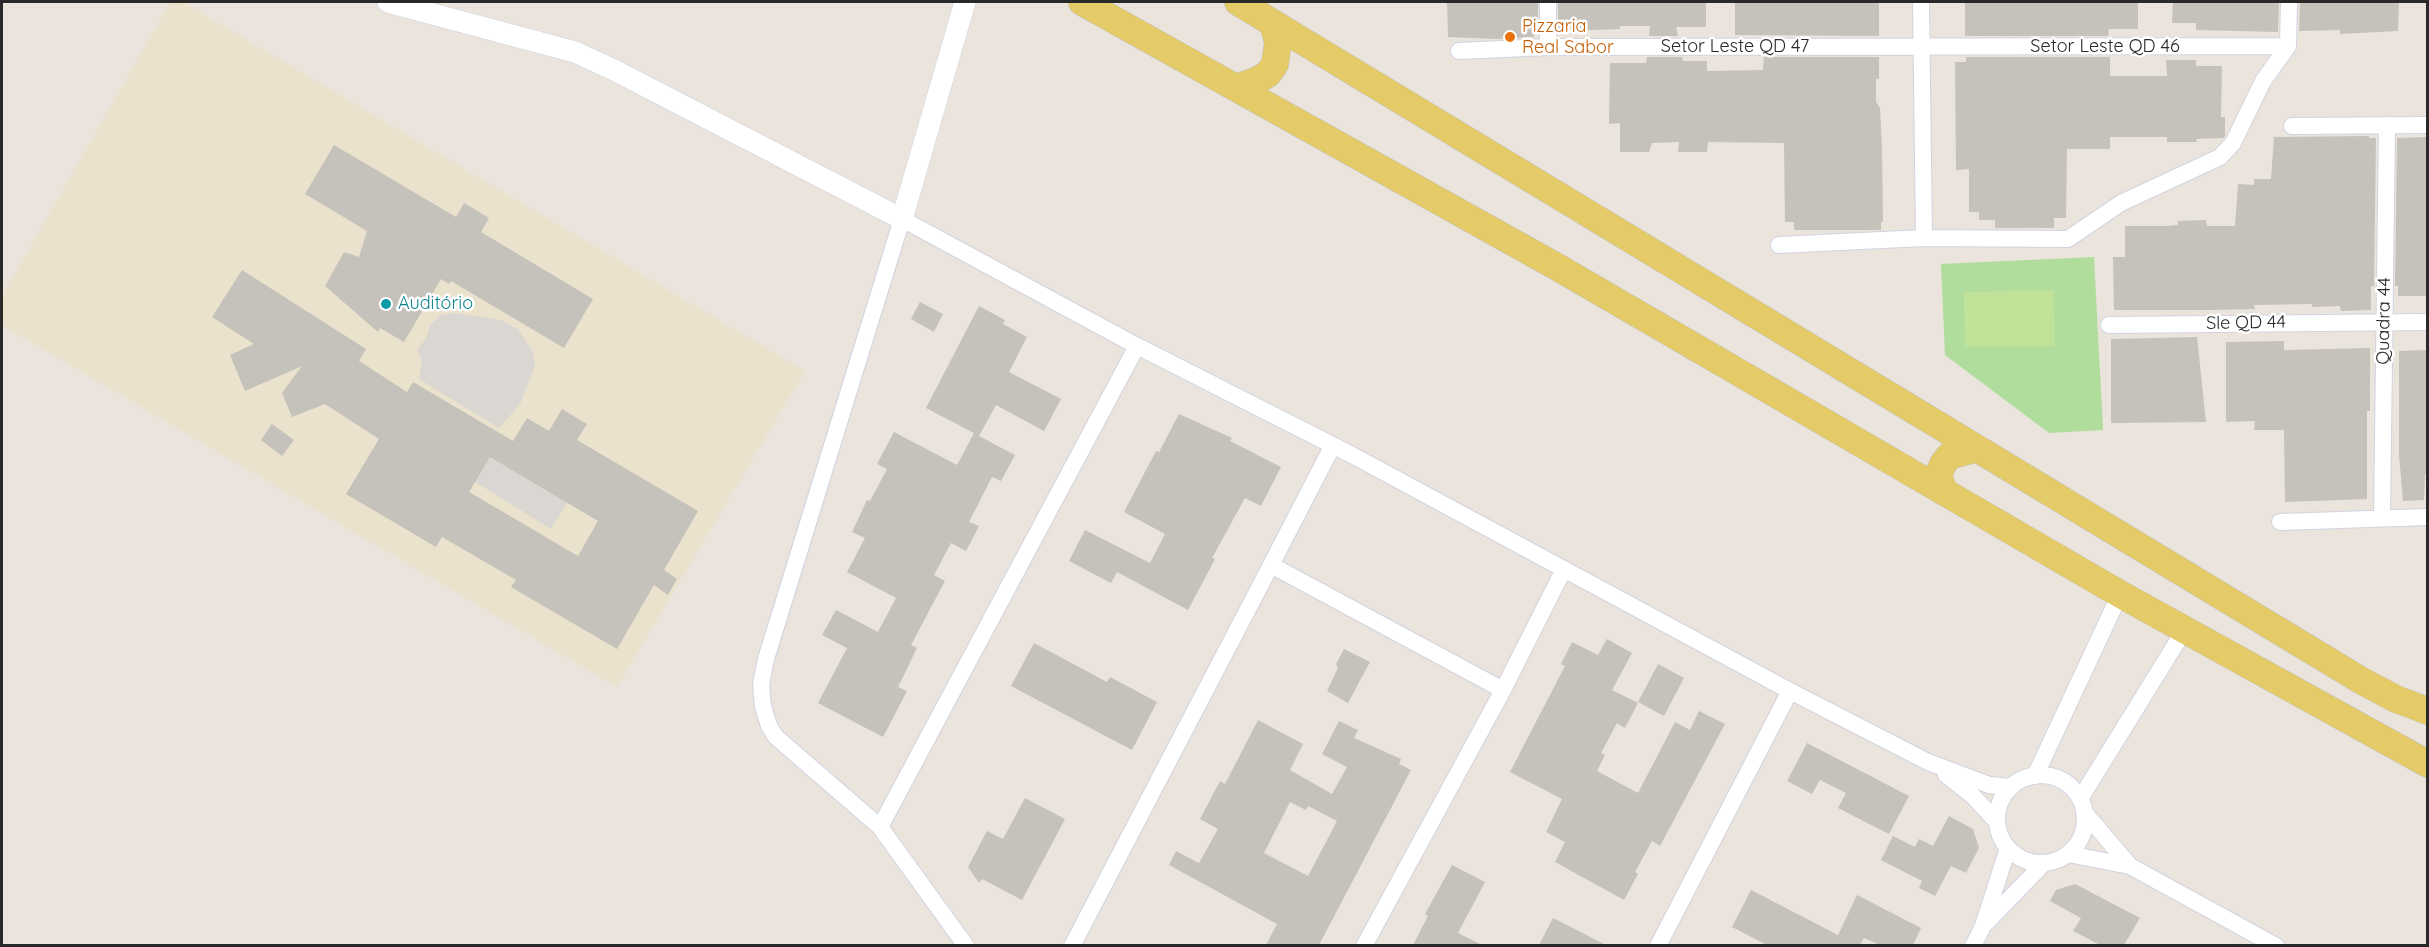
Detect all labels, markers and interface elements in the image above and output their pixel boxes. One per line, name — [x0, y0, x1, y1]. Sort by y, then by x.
place label: Pizzaria Real Sabor — [1522, 16, 1614, 58]
marker: Pizzaria Real Sabor — [1503, 30, 1517, 44]
street label: Setor Leste QD 47 — [1661, 36, 1809, 58]
street label: Setor Leste QD 46 — [2030, 36, 2180, 58]
street label: Quadra 44 — [2372, 277, 2396, 365]
place label: Auditório — [398, 293, 473, 315]
marker: Auditório — [379, 297, 393, 311]
street label: Sle QD 44 — [2206, 312, 2286, 334]

